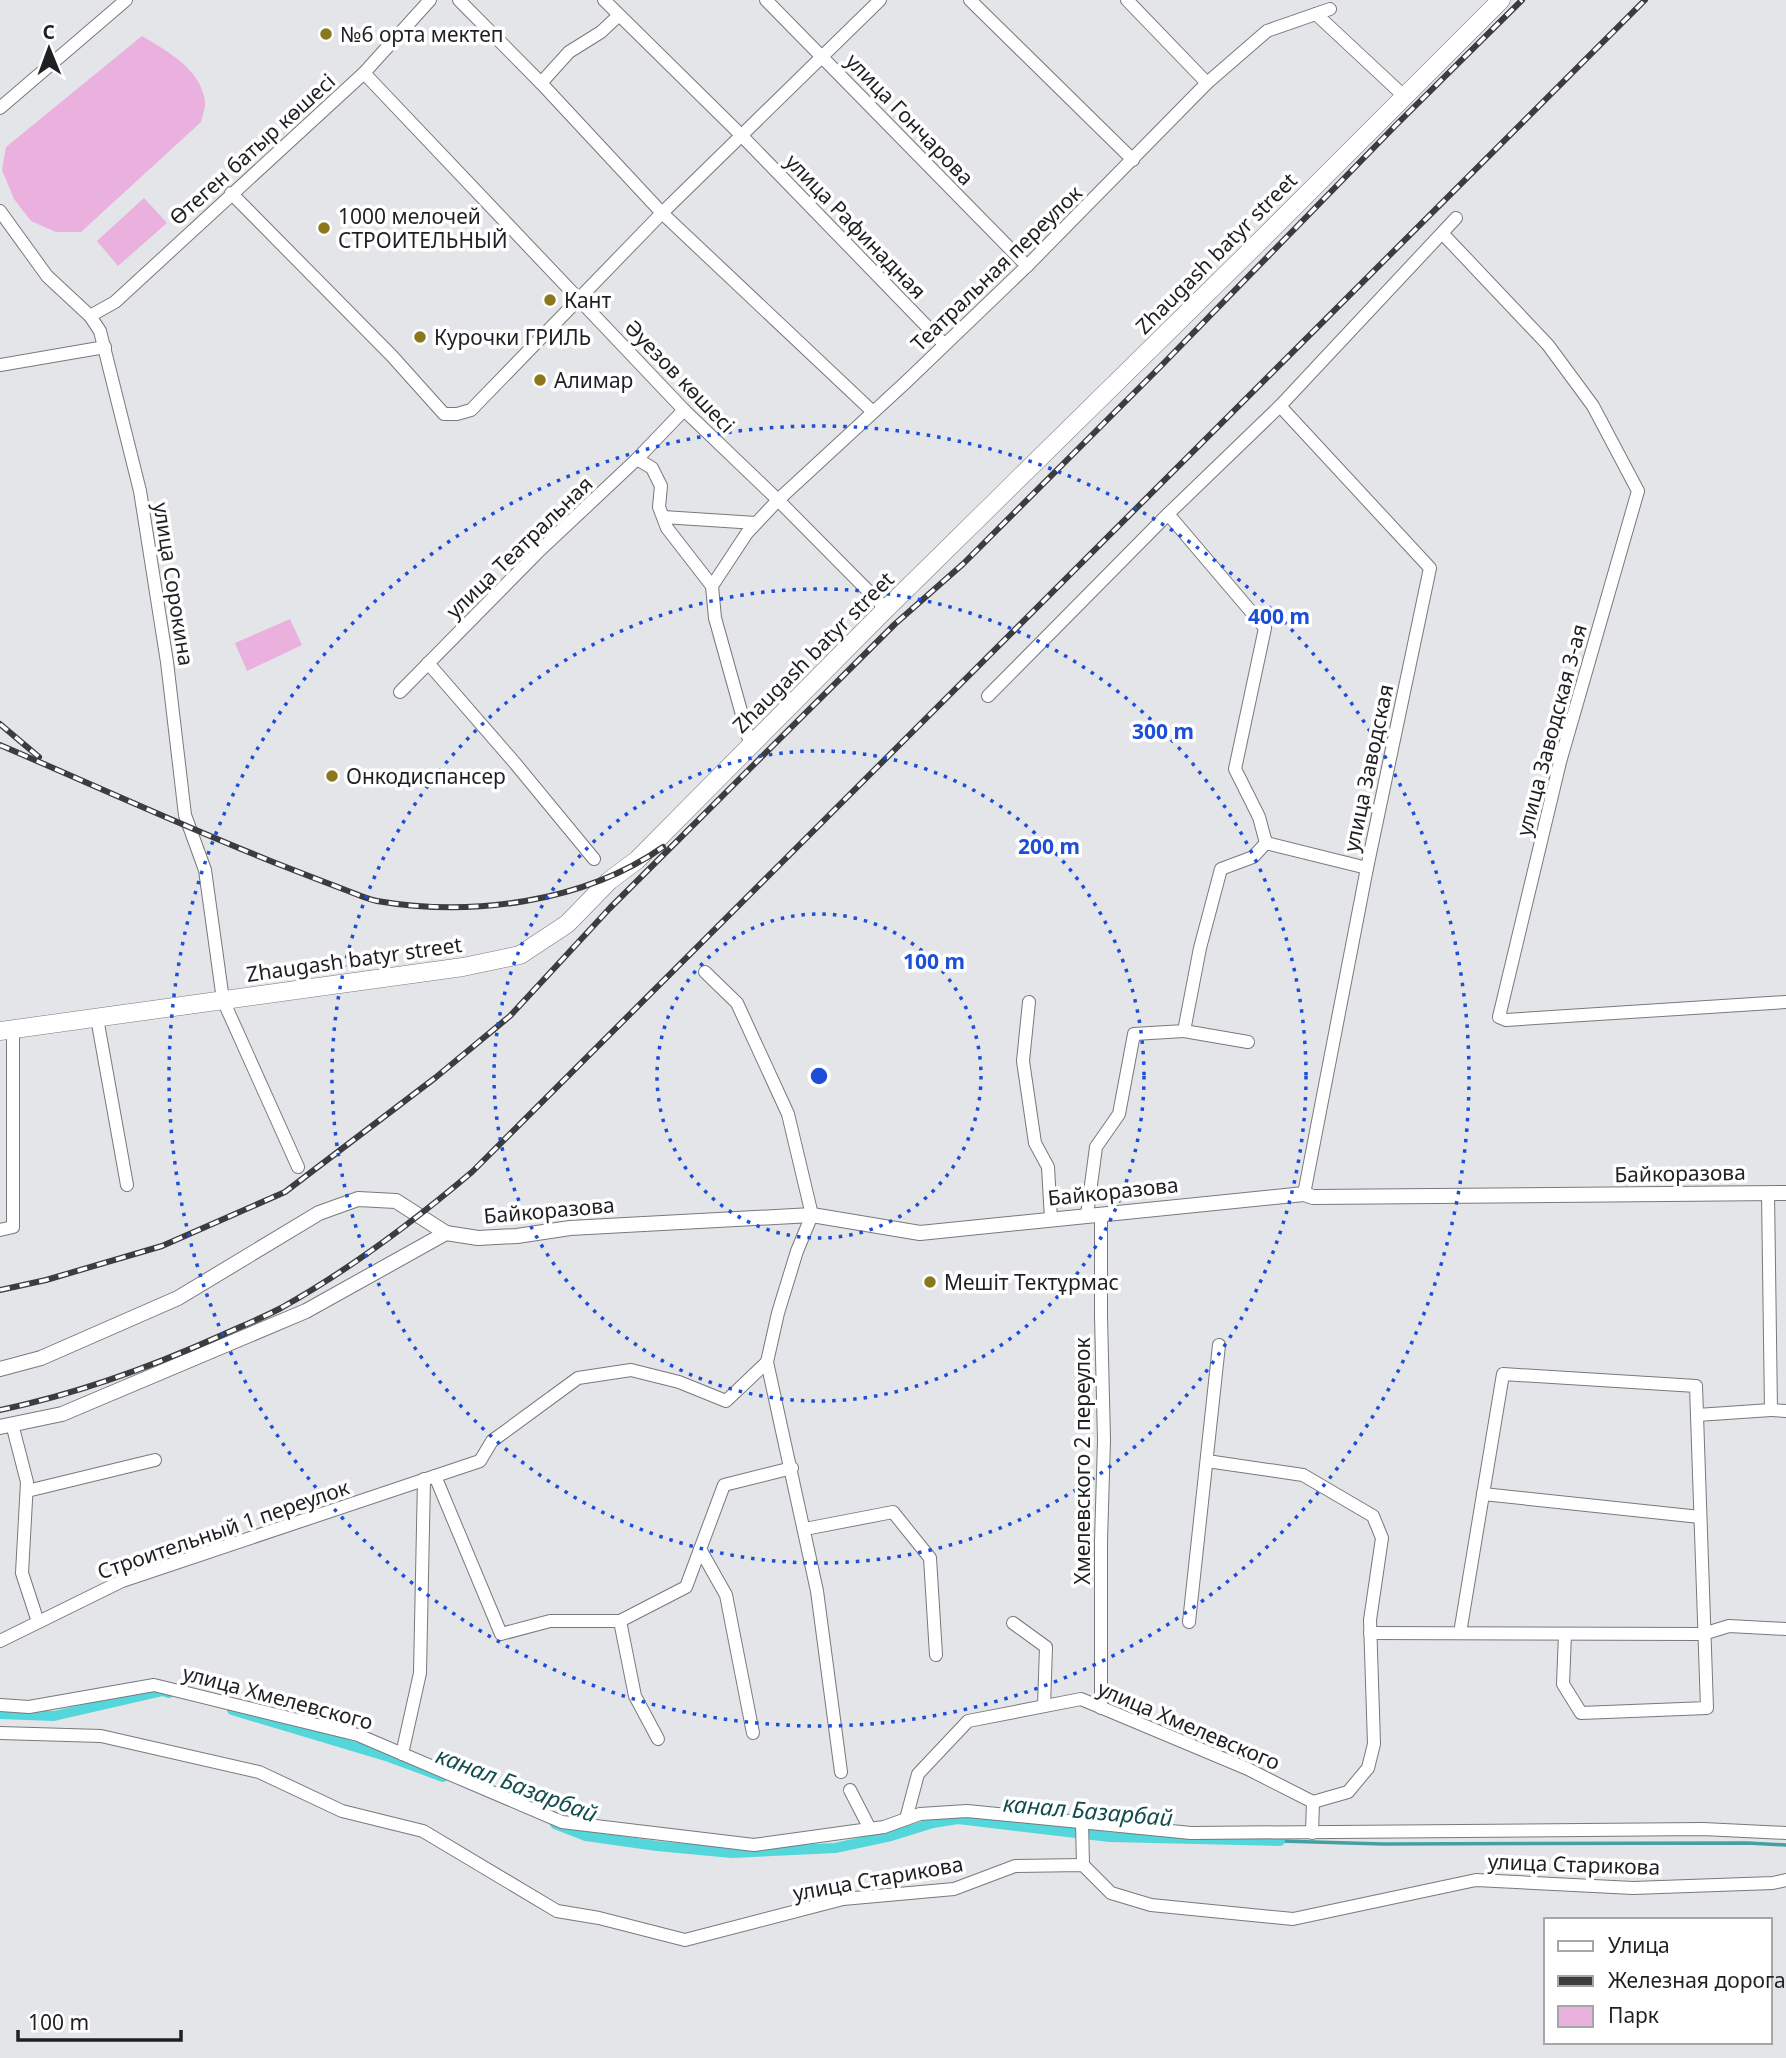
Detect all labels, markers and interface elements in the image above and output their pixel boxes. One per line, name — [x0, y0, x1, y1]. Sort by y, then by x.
north arrow — [14, 14, 84, 84]
text: С — [42, 19, 55, 45]
place label: №6 орта мектеп — [340, 20, 504, 48]
marker: №6 орта мектеп — [318, 26, 334, 42]
street label: улица Гончарова — [840, 47, 980, 191]
street label: Өтеген батыр көшесі — [163, 67, 341, 231]
street label: улица Рафинадная — [779, 147, 933, 305]
street label: Zhaugash batyr street — [1129, 166, 1303, 340]
street label: Театральная переулок — [904, 179, 1088, 357]
place label: 1000 мелочей СТРОИТЕЛЬНЫЙ — [338, 202, 508, 254]
marker: 1000 мелочей СТРОИТЕЛЬНЫЙ — [316, 220, 332, 236]
place label: Кант — [564, 286, 611, 314]
marker: Кант — [542, 292, 558, 308]
street label: Әуезов көшесі — [619, 313, 741, 439]
place label: Курочки ГРИЛЬ — [434, 323, 591, 351]
marker: Курочки ГРИЛЬ — [412, 329, 428, 345]
place label: Алимар — [554, 366, 633, 394]
marker: Алимар — [532, 372, 548, 388]
street label: улица Театральная — [440, 470, 598, 624]
street label: улица Сорокина — [147, 500, 201, 668]
street label: Zhaugash batyr street — [726, 565, 900, 739]
text: 400 m — [1248, 602, 1310, 630]
street label: улица Заводская 3-ая — [1509, 621, 1593, 839]
street label: улица Заводская — [1337, 682, 1399, 854]
text: 300 m — [1132, 717, 1194, 745]
place label: Онкодиспансер — [346, 762, 506, 790]
marker: Онкодиспансер — [324, 768, 340, 784]
text: 200 m — [1018, 832, 1080, 860]
street label: Zhaugash batyr street — [244, 930, 464, 988]
text: 100 m — [903, 947, 965, 975]
centre of rings — [807, 1064, 831, 1088]
street label: Байкоразова — [1614, 1158, 1746, 1188]
street label: Байкоразова — [1046, 1170, 1180, 1212]
street label: Байкоразова — [482, 1190, 616, 1230]
place label: Мешіт Тектұрмас — [944, 1268, 1119, 1296]
marker: Мешіт Тектұрмас — [922, 1274, 938, 1290]
street label: Хмелевского 2 переулок — [1068, 1337, 1096, 1585]
street label: Строительный 1 переулок — [93, 1473, 353, 1585]
street label: улица Хмелевского — [180, 1658, 376, 1736]
street label: улица Хмелевского — [1093, 1674, 1285, 1776]
water label: канал Базарбай — [432, 1739, 602, 1829]
water label: канал Базарбай — [1002, 1787, 1174, 1833]
street label: улица Старикова — [1487, 1847, 1661, 1881]
street label: улица Старикова — [791, 1849, 965, 1907]
legend — [1544, 1918, 1772, 2044]
text: Улица — [1608, 1931, 1670, 1959]
text: Железная дорога — [1608, 1966, 1786, 1994]
scale bar — [18, 1998, 180, 2042]
text: Парк — [1608, 2001, 1659, 2029]
text: 100 m — [28, 2008, 89, 2036]

